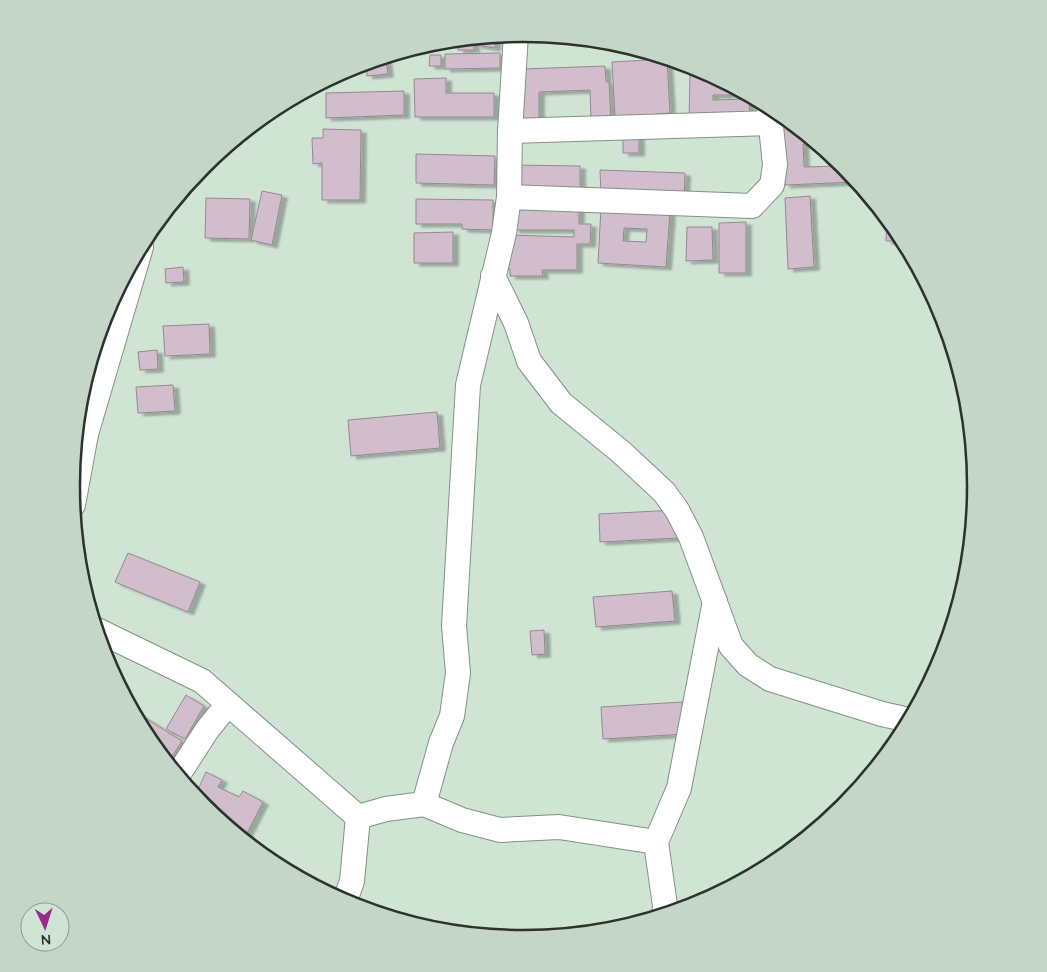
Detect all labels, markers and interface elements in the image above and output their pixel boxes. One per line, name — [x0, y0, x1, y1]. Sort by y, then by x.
north arrow — [20, 902, 70, 952]
text: N — [40, 931, 52, 949]

